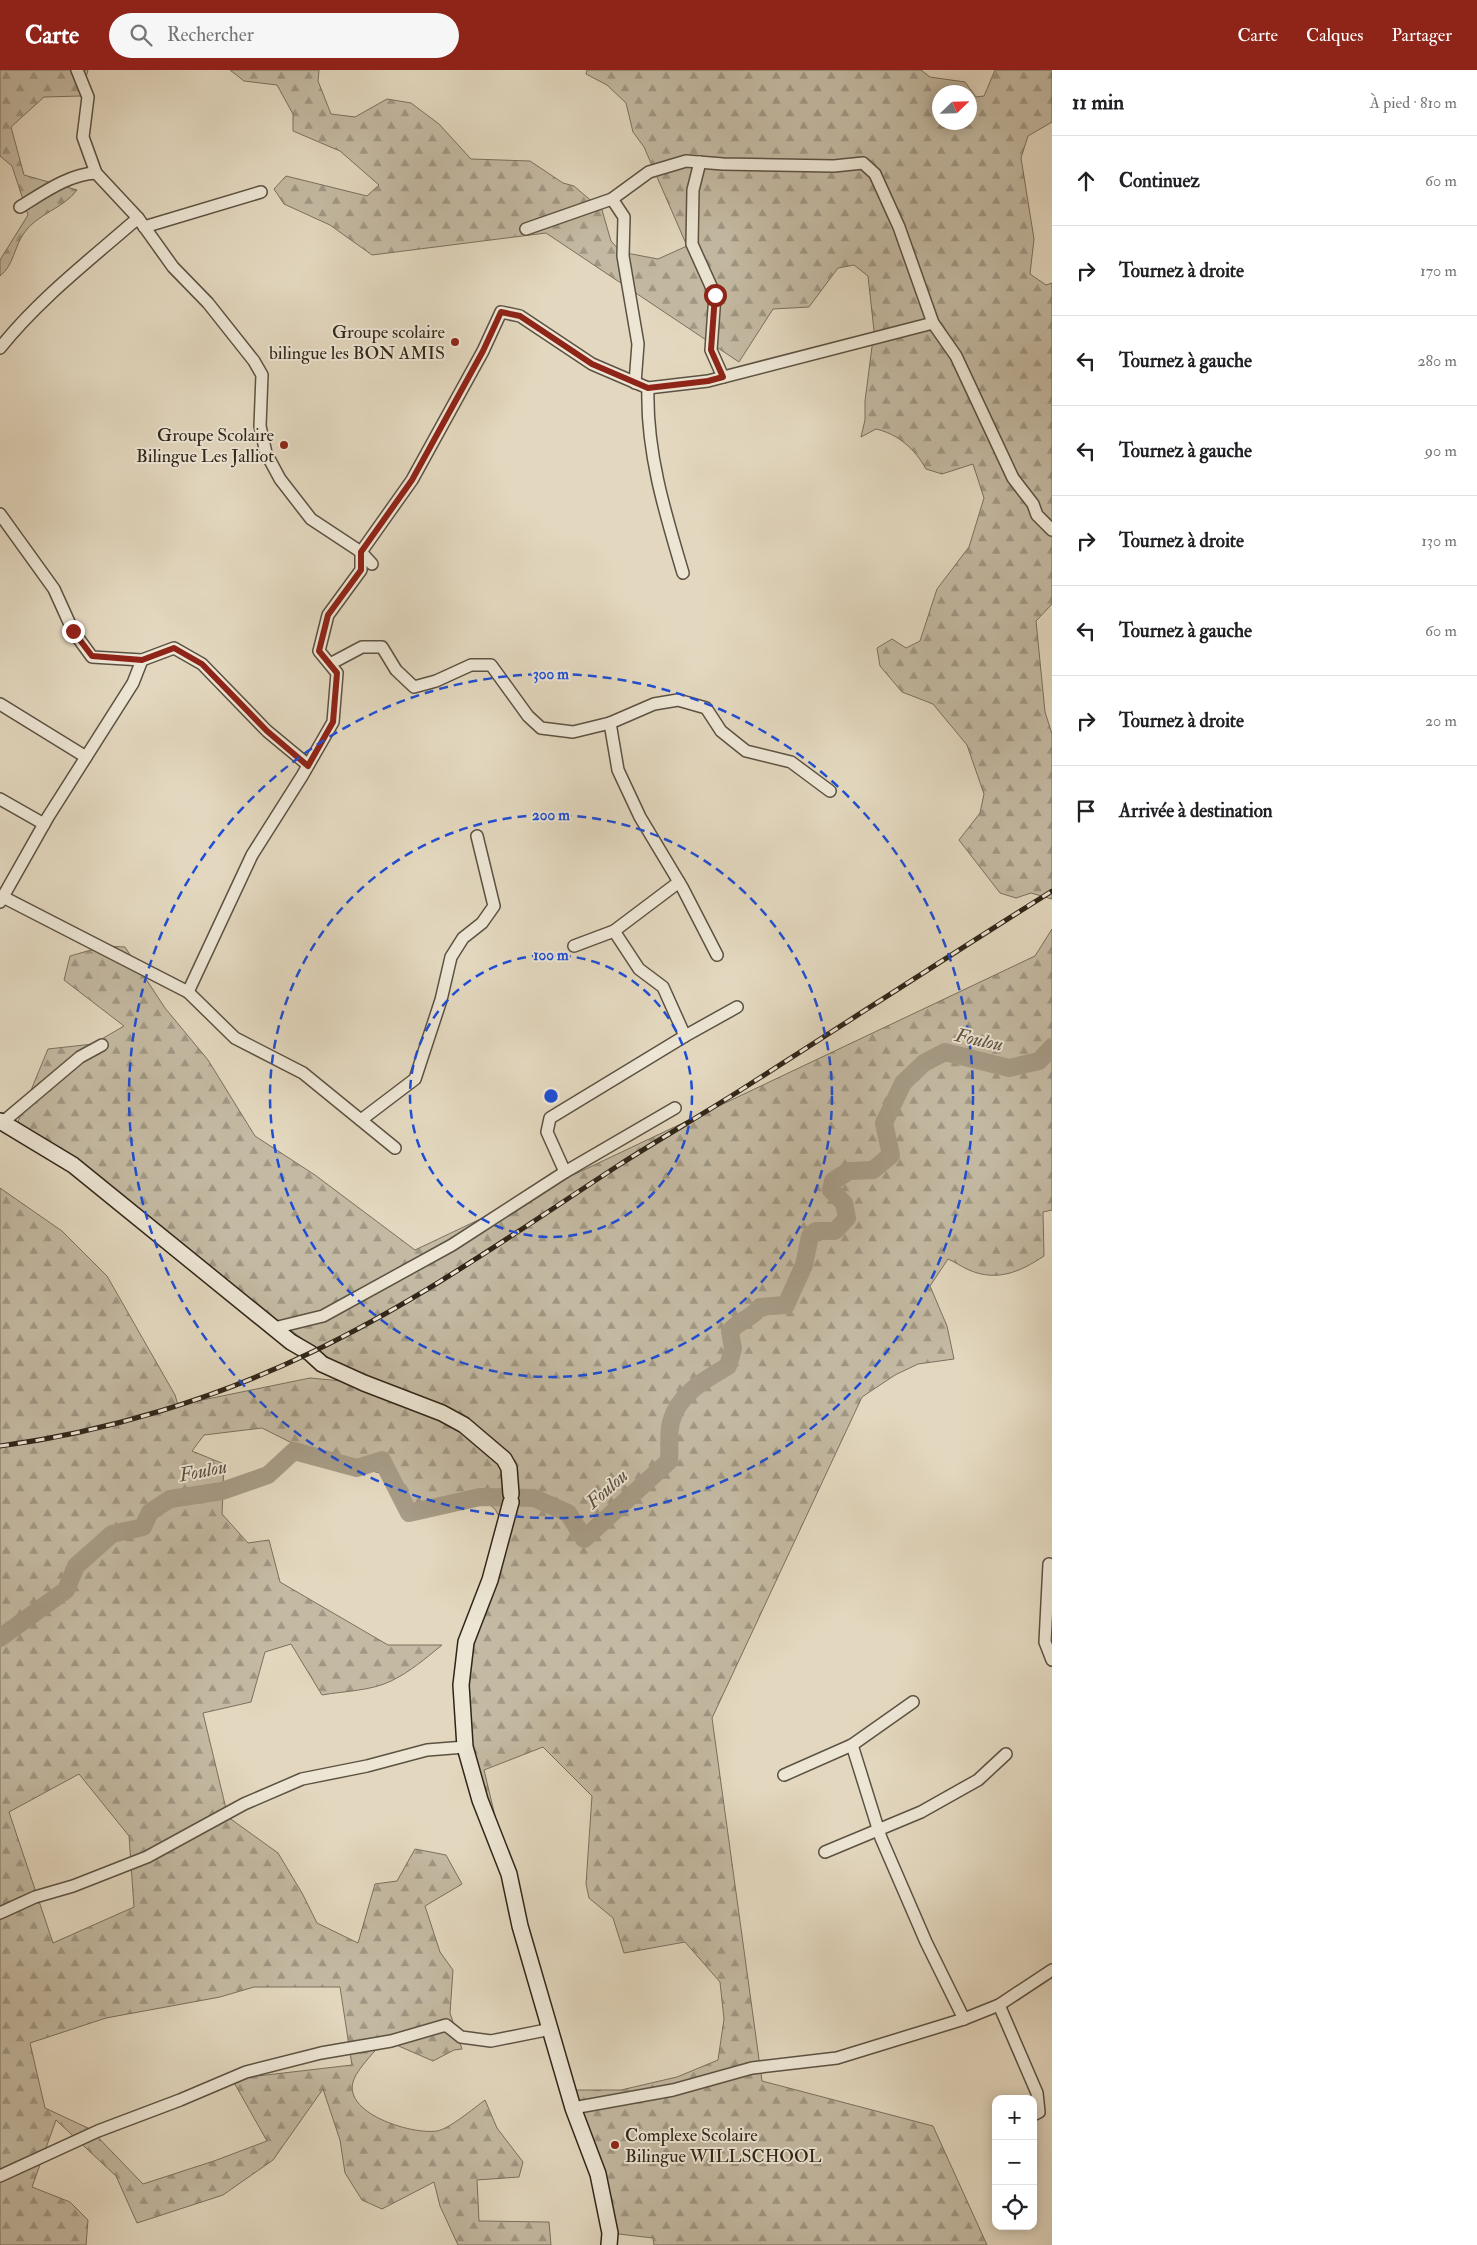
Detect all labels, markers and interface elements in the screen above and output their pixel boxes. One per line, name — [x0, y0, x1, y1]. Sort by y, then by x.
search box — [109, 13, 459, 58]
text: Carte — [25, 20, 79, 51]
icon: search — [127, 21, 155, 49]
text: Rechercher — [167, 23, 254, 47]
text: Carte — [1237, 24, 1278, 47]
text: Calques — [1306, 24, 1363, 47]
text: Partager — [1391, 24, 1452, 47]
north arrow — [932, 85, 977, 130]
text: 11 min — [1072, 89, 1124, 116]
text: À pied · 810 m — [1370, 93, 1457, 113]
icon: ahead — [1072, 167, 1100, 195]
text: Continuez — [1119, 169, 1200, 193]
text: 60 m — [1425, 171, 1457, 191]
icon: right — [1072, 257, 1100, 285]
text: Tournez à droite — [1119, 259, 1244, 283]
text: 170 m — [1420, 261, 1457, 281]
route start — [704, 284, 727, 307]
place label: Groupe scolaire bilingue les BON AMIS — [269, 321, 445, 365]
marker: Groupe scolaire bilingue les BON AMIS — [449, 336, 461, 348]
icon: left — [1072, 347, 1100, 375]
text: Tournez à gauche — [1119, 349, 1252, 373]
text: 280 m — [1417, 351, 1457, 371]
place label: Groupe Scolaire Bilingue Les Jalliot — [136, 424, 274, 468]
icon: left — [1072, 437, 1100, 465]
marker: Groupe Scolaire Bilingue Les Jalliot — [278, 439, 290, 451]
text: Tournez à gauche — [1119, 439, 1252, 463]
text: 90 m — [1425, 441, 1457, 461]
icon: right — [1072, 527, 1100, 555]
text: Tournez à droite — [1119, 529, 1244, 553]
text: 130 m — [1421, 531, 1457, 551]
icon: left — [1072, 617, 1100, 645]
text: Tournez à gauche — [1119, 619, 1252, 643]
route end — [62, 620, 85, 643]
text: 60 m — [1425, 621, 1457, 641]
text: 300 m — [533, 665, 569, 684]
icon: right — [1072, 707, 1100, 735]
text: Tournez à droite — [1119, 709, 1244, 733]
text: 20 m — [1425, 711, 1457, 731]
icon: arrive — [1072, 797, 1100, 825]
text: Arrivée à destination — [1119, 799, 1273, 823]
text: 200 m — [532, 806, 570, 825]
text: 100 m — [533, 946, 569, 965]
water label: Foulou — [952, 1023, 1005, 1057]
centre of rings — [542, 1087, 560, 1105]
water label: Foulou — [176, 1455, 229, 1488]
water label: Foulou — [580, 1464, 633, 1515]
map controls — [992, 2095, 1037, 2230]
button: + — [992, 2095, 1037, 2140]
place label: Complexe Scolaire Bilingue WILLSCHOOL — [625, 2124, 822, 2168]
marker: Complexe Scolaire Bilingue WILLSCHOOL — [609, 2139, 621, 2151]
button: − — [992, 2140, 1037, 2185]
button: locate — [992, 2185, 1037, 2230]

